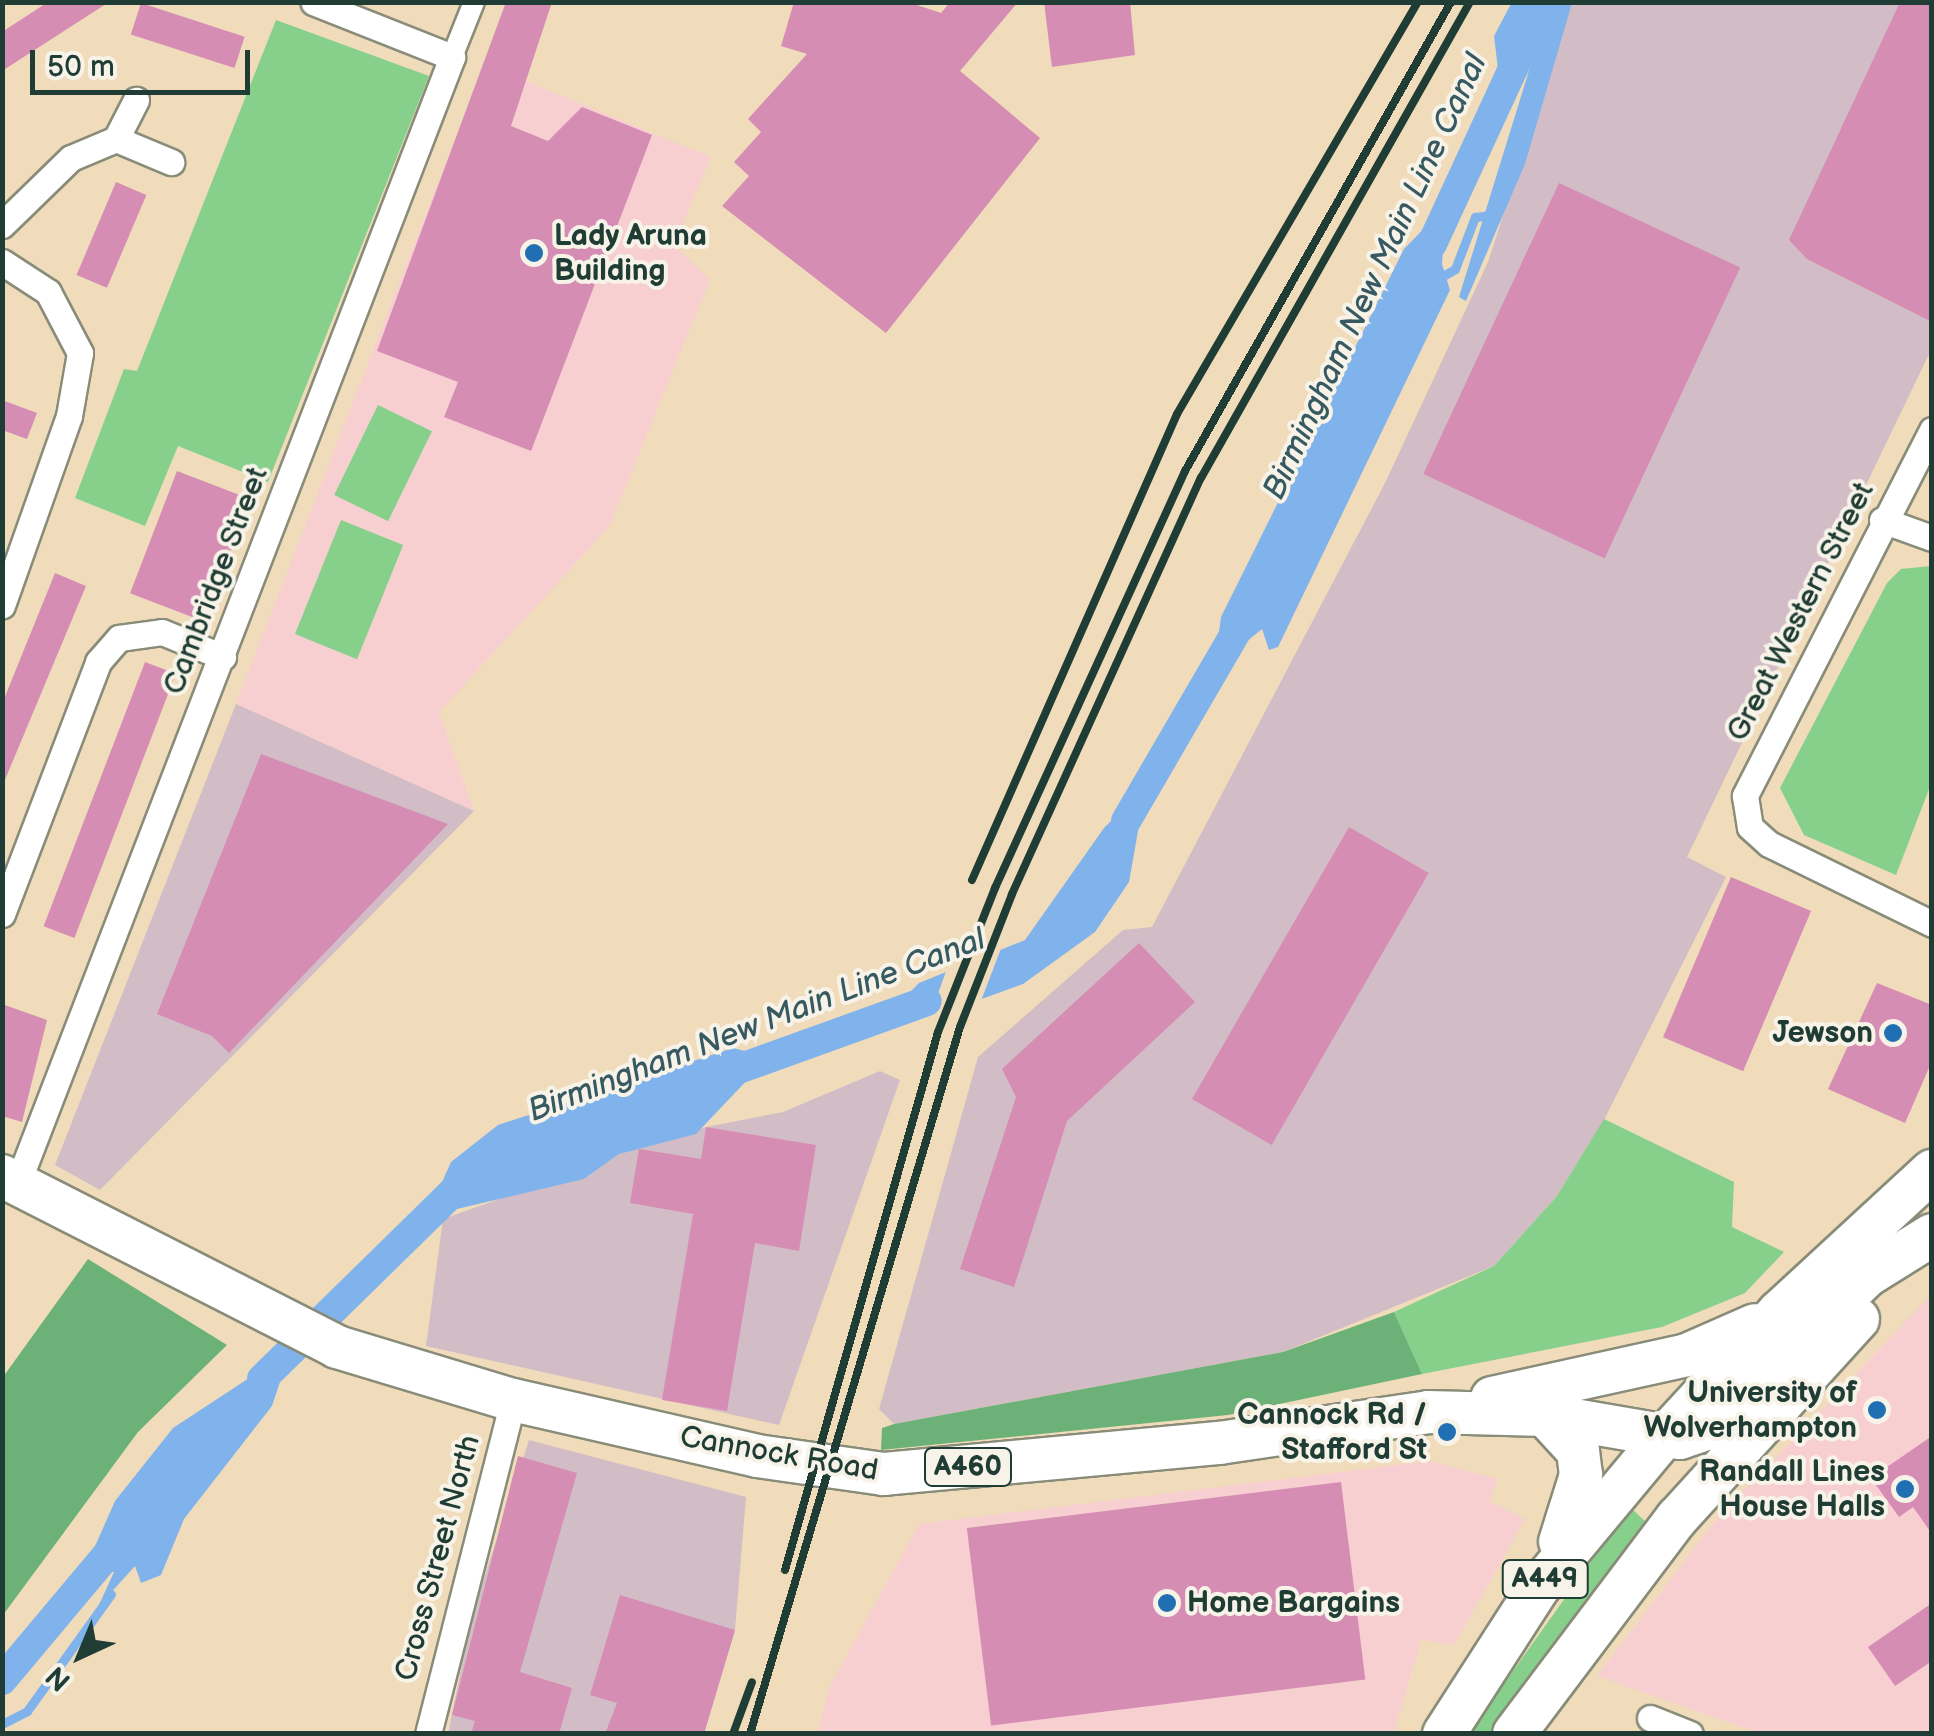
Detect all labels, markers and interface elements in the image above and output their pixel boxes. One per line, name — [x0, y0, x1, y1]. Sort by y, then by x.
scale bar — [35, 30, 255, 92]
water label: Birmingham New Main Line Canal — [1256, 48, 1496, 506]
text: 50 m — [47, 49, 115, 85]
place label: Lady Aruna Building — [554, 218, 708, 288]
marker: Lady Aruna Building — [523, 242, 545, 264]
street label: Cambridge Street — [156, 462, 276, 700]
street label: Great Western Street — [1720, 476, 1882, 748]
water label: Birmingham New Main Line Canal — [523, 921, 991, 1131]
place label: Jewson — [1773, 1015, 1873, 1051]
marker: Jewson — [1882, 1022, 1904, 1044]
place label: University of Wolverhampton — [1643, 1375, 1857, 1446]
place label: Cannock Rd / Stafford St — [1237, 1397, 1427, 1468]
marker: University of Wolverhampton — [1866, 1399, 1888, 1421]
street label: Cannock Road — [677, 1419, 881, 1489]
marker: Cannock Rd / Stafford St — [1436, 1421, 1458, 1443]
street label: Cross Street North — [388, 1431, 488, 1685]
road number: A460 — [923, 1444, 1013, 1490]
place label: Randall Lines House Halls — [1699, 1454, 1885, 1524]
marker: Randall Lines House Halls — [1894, 1478, 1916, 1500]
road number: A449 — [1500, 1556, 1590, 1602]
place label: Home Bargains — [1187, 1585, 1400, 1621]
marker: Home Bargains — [1156, 1592, 1178, 1614]
north arrow — [30, 1606, 130, 1706]
text: N — [40, 1659, 78, 1697]

